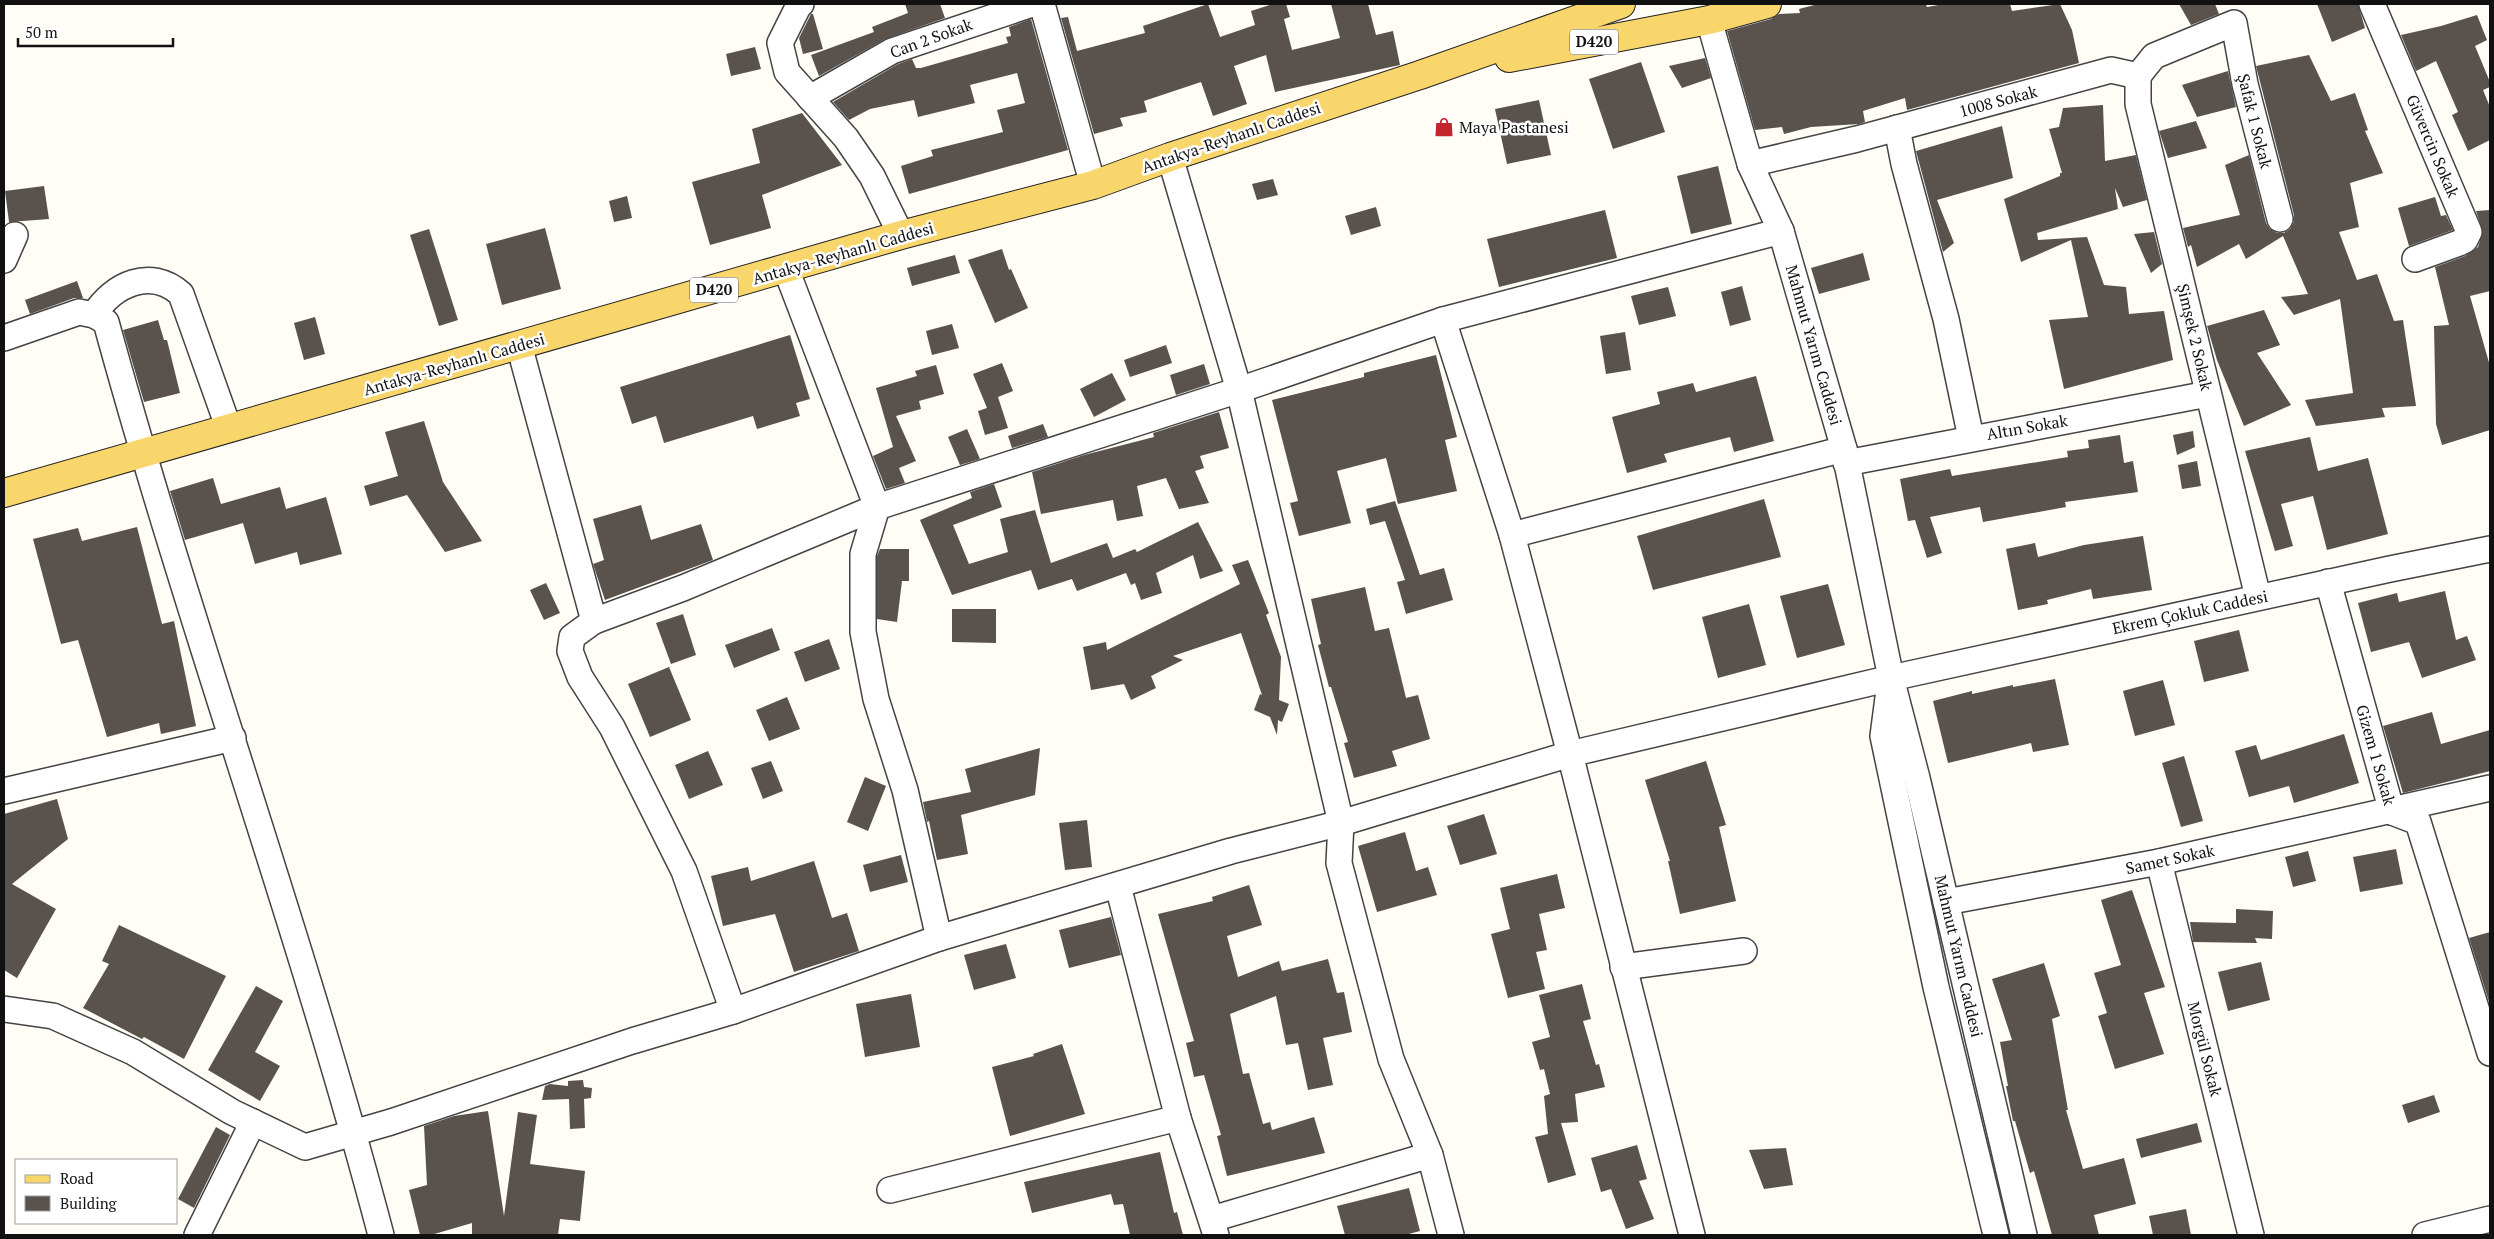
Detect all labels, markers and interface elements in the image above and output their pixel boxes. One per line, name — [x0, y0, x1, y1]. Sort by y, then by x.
street label: Can 2 Sokak — [887, 13, 976, 63]
scale bar — [18, 15, 172, 47]
text: 50 m — [25, 22, 58, 42]
road number: D420 — [1570, 30, 1618, 54]
street label: Şafak 1 Sokak — [2233, 71, 2278, 171]
street label: 1008 Sokak — [1957, 80, 2040, 122]
street label: Güvercin Sokak — [2401, 91, 2465, 202]
street label: Antakya-Reyhanlı Caddesi — [1139, 96, 1324, 178]
shop icon: Maya Pastanesi — [1433, 116, 1455, 138]
place label: Maya Pastanesi — [1459, 116, 1569, 138]
street label: Antakya-Reyhanlı Caddesi — [750, 216, 936, 289]
street label: Mahmut Yarım Caddesi — [1781, 262, 1847, 428]
road number: D420 — [690, 278, 738, 302]
street label: Şimşek 2 Sokak — [2172, 281, 2218, 393]
street label: Antakya-Reyhanlı Caddesi — [361, 327, 547, 400]
street label: Altın Sokak — [1985, 409, 2070, 445]
street label: Ekrem Çokluk Caddesi — [2110, 585, 2270, 639]
street label: Gizem 1 Sokak — [2351, 702, 2401, 809]
street label: Samet Sokak — [2124, 839, 2217, 879]
street label: Mahmut Yarım Caddesi — [1930, 873, 1988, 1039]
street label: Morgül Sokak — [2183, 999, 2228, 1100]
legend — [15, 1159, 178, 1224]
text: Road — [60, 1168, 93, 1188]
text: Building — [60, 1193, 118, 1213]

